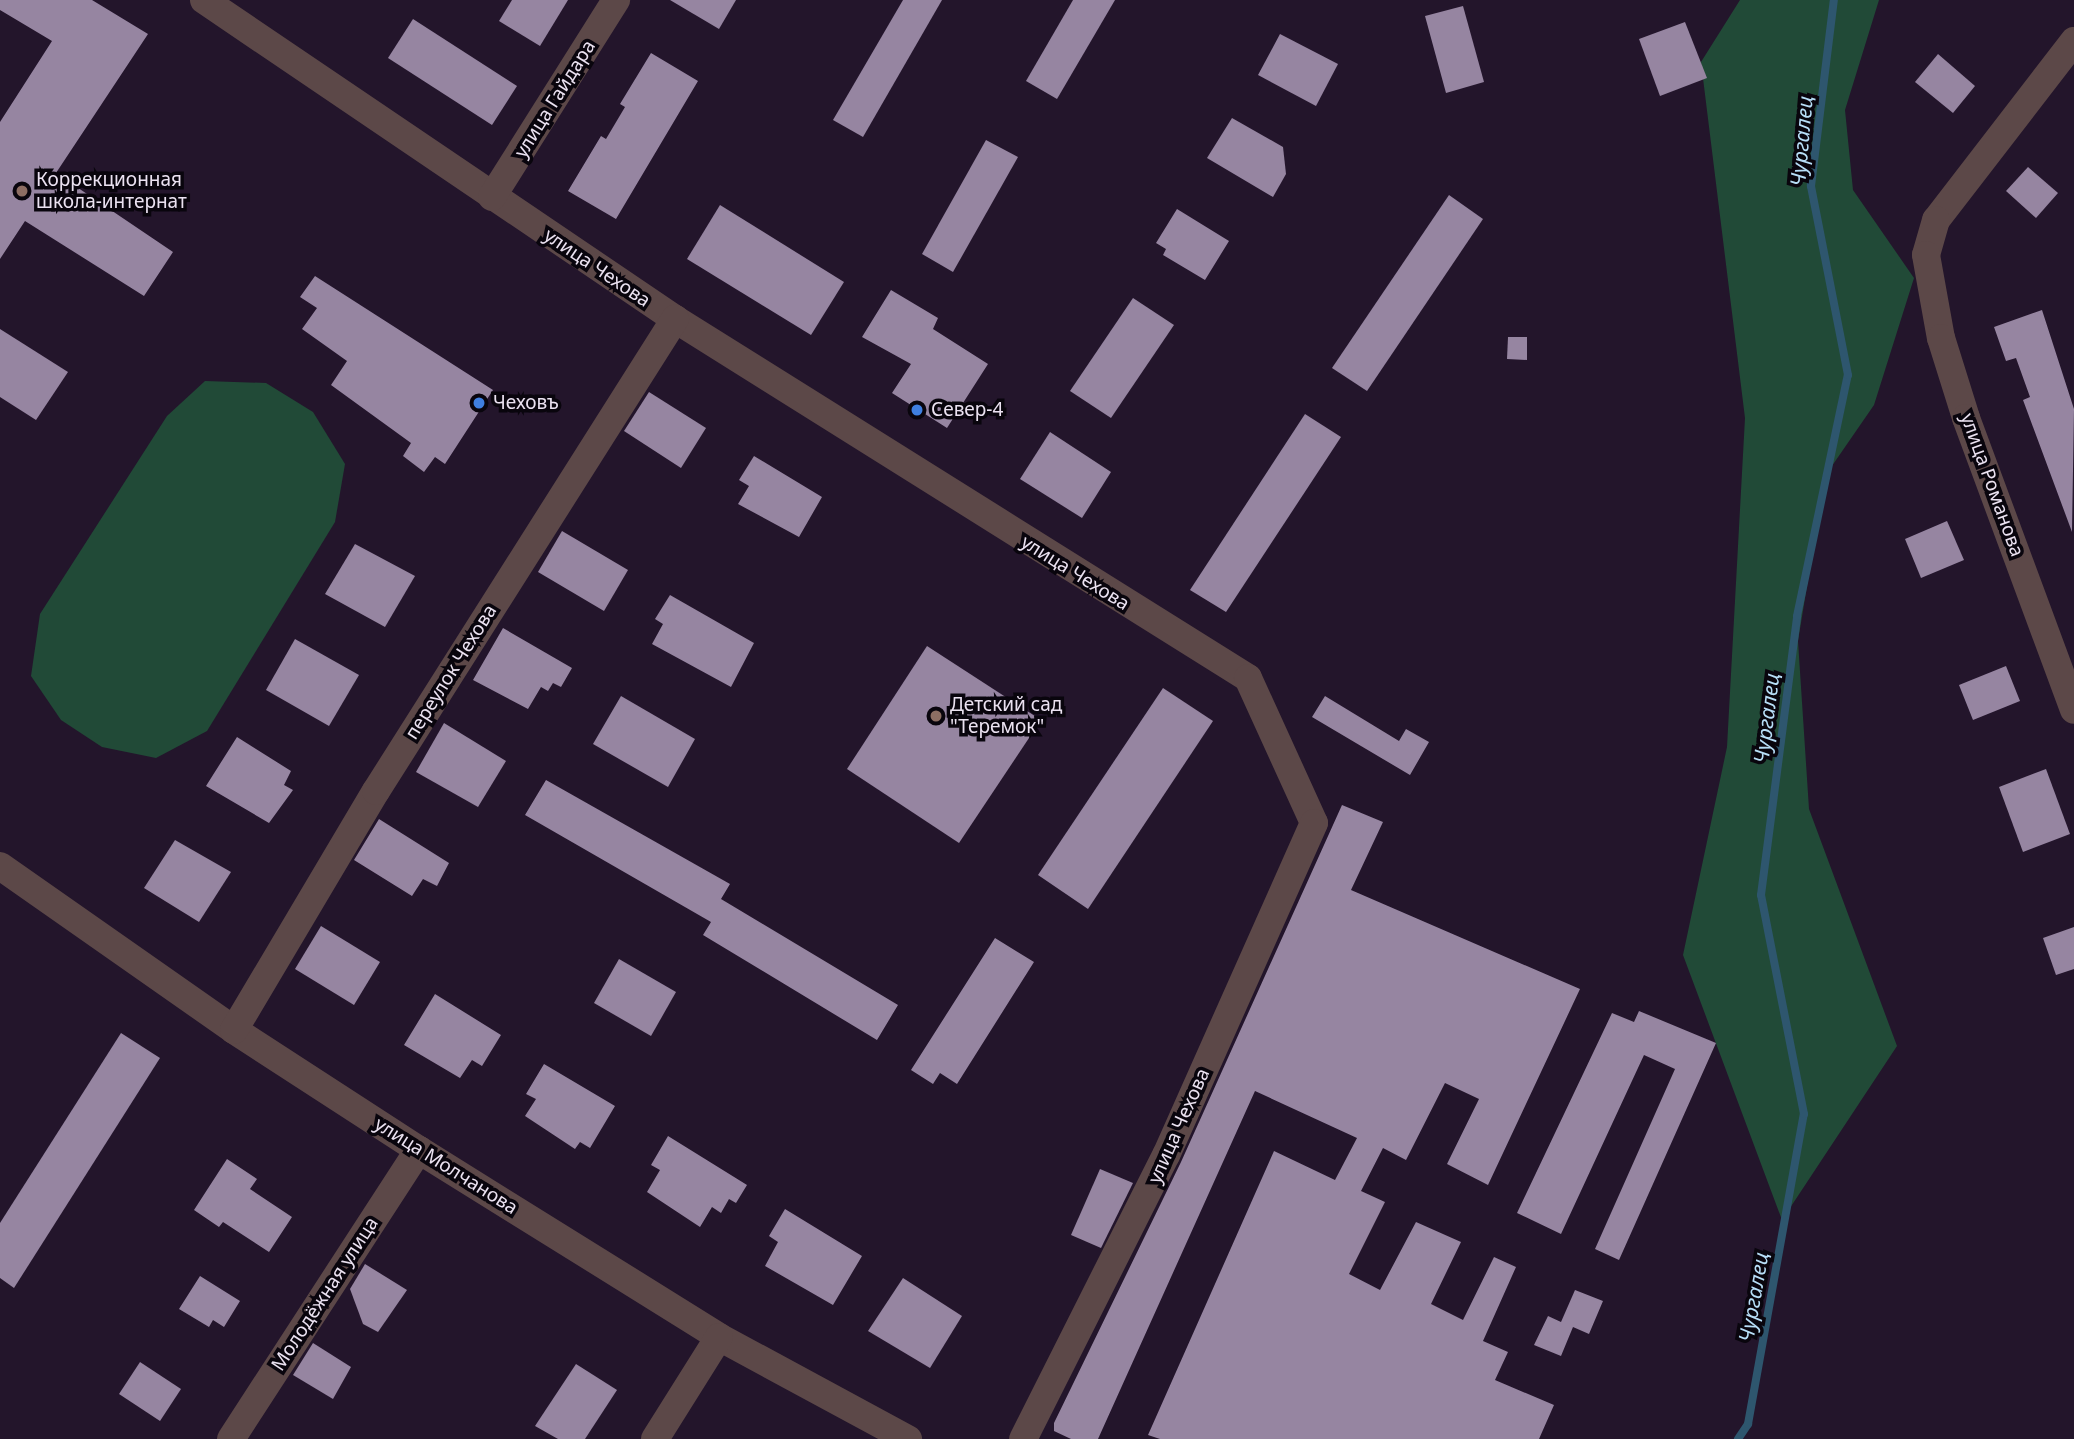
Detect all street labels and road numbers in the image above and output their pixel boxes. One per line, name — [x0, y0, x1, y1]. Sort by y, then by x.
street label: улица Гайдара — [510, 36, 600, 162]
street label: улица Чехова — [539, 224, 655, 312]
street label: улица Романова — [1956, 410, 2028, 560]
street label: улица Чехова — [1017, 531, 1133, 615]
street label: переулок Чехова — [400, 600, 502, 744]
street label: улица Чехова — [1143, 1065, 1215, 1187]
street label: улица Молчанова — [370, 1113, 522, 1219]
street label: Молодёжная улица — [267, 1213, 383, 1375]

